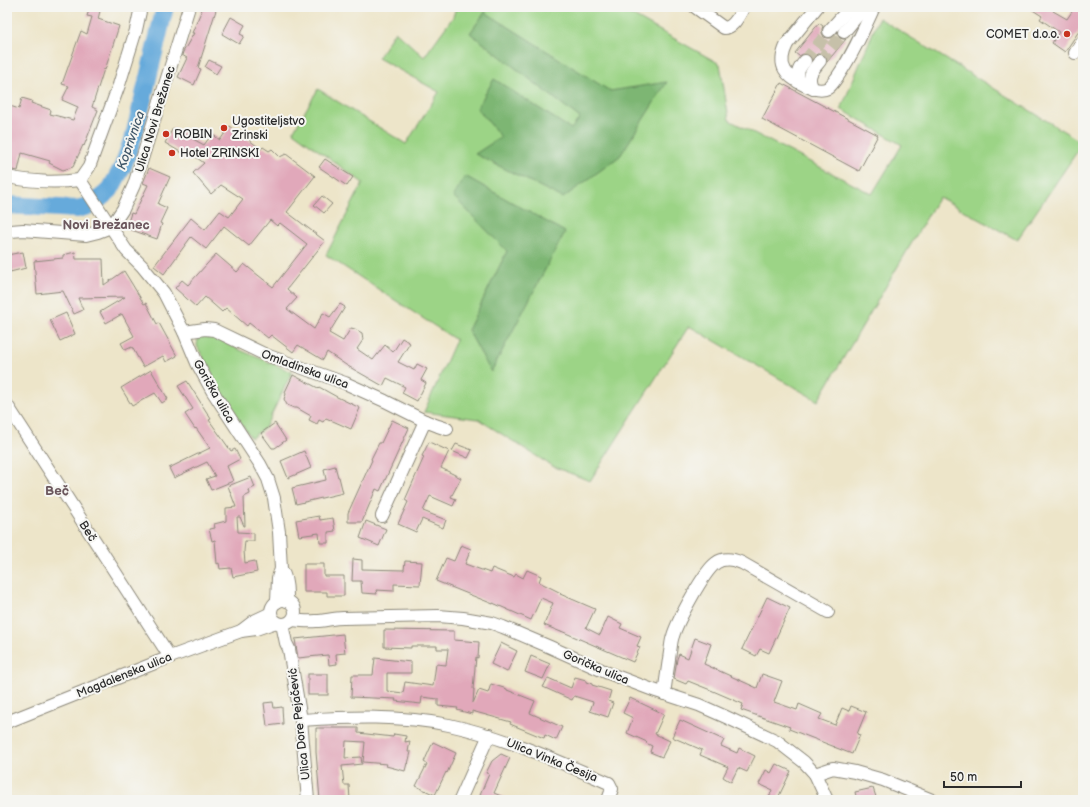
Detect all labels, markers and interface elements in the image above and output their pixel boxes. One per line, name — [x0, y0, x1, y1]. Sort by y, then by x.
place label: COMET d.o.o. — [986, 27, 1059, 42]
marker: COMET d.o.o. — [1062, 29, 1072, 39]
street label: Ulica Novi Brežanec — [132, 64, 179, 174]
water label: Koprivnica — [113, 109, 148, 172]
place label: Ugostiteljstvo Zrinski — [231, 114, 305, 143]
marker: Ugostiteljstvo Zrinski — [219, 123, 229, 133]
place label: ROBIN — [174, 127, 213, 142]
marker: ROBIN — [161, 129, 171, 139]
place label: Hotel ZRINSKI — [180, 146, 259, 161]
marker: Hotel ZRINSKI — [167, 148, 177, 158]
district label: Novi Brežanec — [62, 217, 150, 233]
street label: Omladinska ulica — [259, 347, 351, 392]
street label: Gorička ulica — [189, 357, 238, 426]
district label: Beč — [45, 483, 69, 499]
street label: Beč — [75, 518, 100, 545]
street label: Gorička ulica — [560, 647, 631, 688]
street label: Magdalenska ulica — [74, 649, 174, 701]
street label: Ulica Dore Pejačević — [285, 666, 314, 781]
street label: Ulica Vinka Česija — [504, 733, 601, 786]
scale bar — [944, 763, 1021, 789]
text: 50 m — [950, 770, 977, 785]

